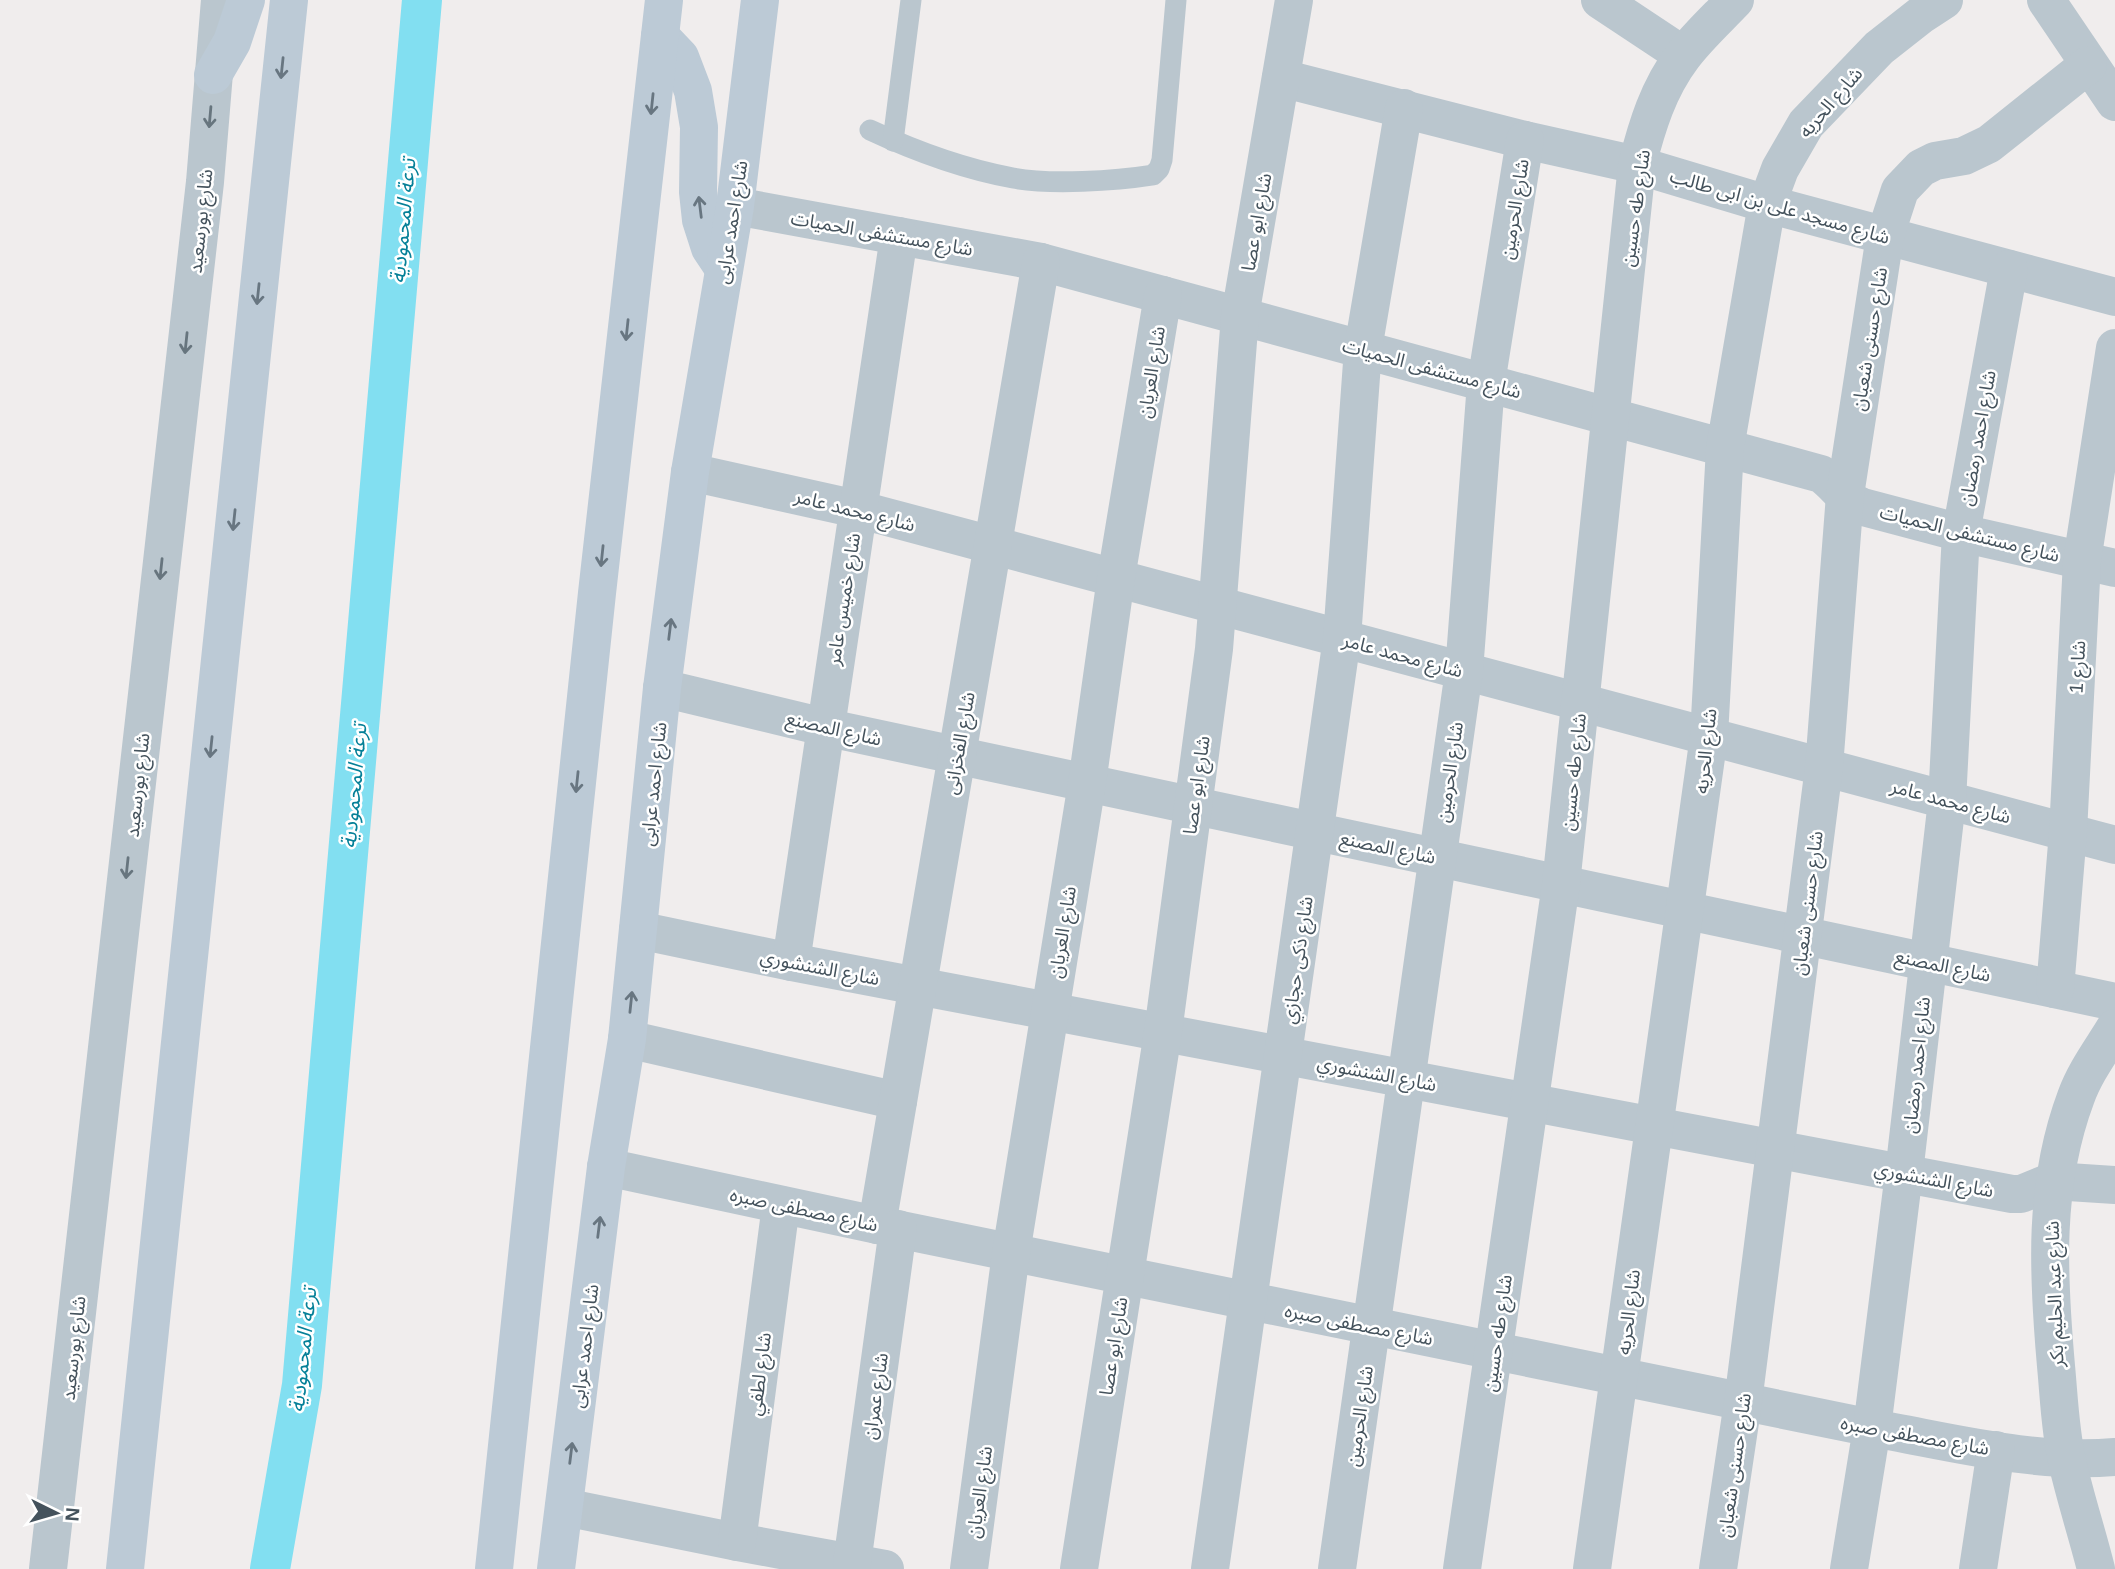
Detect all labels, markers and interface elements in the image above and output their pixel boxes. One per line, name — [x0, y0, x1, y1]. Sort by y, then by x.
one-way arrow — [275, 56, 288, 79]
street label: شارع الحريه — [1794, 63, 1869, 144]
one-way arrow — [646, 92, 659, 115]
one-way arrow — [203, 105, 216, 128]
street label: شارع طه حسين — [1617, 148, 1657, 268]
water label: ترعة المحمودية — [386, 155, 421, 284]
street label: شارع الحرمين — [1496, 157, 1536, 261]
street label: شارع احمد عرابى — [711, 159, 755, 286]
street label: شارع مسجد على بن ابى طالب — [1667, 165, 1892, 251]
street label: شارع بورسعيد — [185, 168, 219, 275]
street label: شارع ابو عصا — [1238, 171, 1278, 273]
one-way arrow — [693, 196, 706, 219]
street label: شارع مستشفى الحميات — [789, 207, 975, 263]
street label: شارع حسنى شعبان — [1848, 266, 1894, 413]
one-way arrow — [251, 282, 264, 305]
one-way arrow — [620, 318, 633, 341]
street label: شارع العريان — [1134, 325, 1172, 420]
one-way arrow — [180, 331, 193, 354]
street label: شارع مستشفى الحميات — [1339, 334, 1524, 405]
street label: شارع احمد رمضان — [1955, 369, 2003, 508]
street label: شارع محمد عامر — [791, 485, 917, 539]
street label: شارع مستشفى الحميات — [1877, 501, 2062, 569]
one-way arrow — [228, 509, 241, 531]
street label: شارع خميس عامر — [823, 531, 867, 668]
one-way arrow — [595, 544, 608, 567]
one-way arrow — [154, 557, 167, 580]
one-way arrow — [663, 618, 676, 641]
street label: شارع محمد عامر — [1339, 629, 1465, 684]
street label: شارع 1 — [2066, 640, 2092, 694]
street label: شارع الفخرانى — [940, 690, 982, 797]
street label: شارع المصنع — [783, 707, 884, 754]
street label: شارع الحريه — [1691, 707, 1723, 795]
street label: شارع طه حسين — [1557, 712, 1593, 832]
water label: ترعة المحمودية — [337, 720, 372, 849]
street label: شارع الحرمين — [1432, 720, 1470, 824]
street label: شارع احمد عرابى — [637, 721, 673, 847]
street label: شارع بورسعيد — [122, 732, 156, 839]
street label: شارع ابو عصا — [1179, 734, 1217, 836]
one-way arrow — [204, 735, 217, 757]
one-way arrow — [571, 770, 584, 793]
street label: شارع محمد عامر — [1887, 775, 2013, 830]
street label: شارع المصنع — [1337, 827, 1438, 872]
street label: شارع حسنى شعبان — [1788, 830, 1830, 977]
one-way arrow — [120, 856, 133, 879]
street label: شارع العريان — [1045, 885, 1083, 980]
street label: شارع ذكى حجازي — [1278, 895, 1321, 1026]
street label: شارع المصنع — [1892, 945, 1993, 990]
street label: شارع الشنشوري — [758, 946, 881, 994]
one-way arrow — [625, 991, 638, 1014]
street label: شارع احمد رمضان — [1899, 996, 1937, 1135]
street label: شارع الشنشوري — [1315, 1052, 1438, 1100]
street label: شارع الشنشوري — [1872, 1158, 1995, 1206]
street label: شارع مصطفى صبره — [727, 1184, 880, 1238]
one-way arrow — [592, 1216, 605, 1239]
street label: شارع عبد الحليم بكر — [2041, 1220, 2072, 1368]
street label: شارع الحريه — [1613, 1268, 1647, 1356]
street label: شارع طه حسين — [1479, 1273, 1519, 1393]
street label: شارع احمد عرابى — [566, 1283, 605, 1410]
water label: ترعة المحمودية — [285, 1284, 322, 1414]
street label: شارع بورسعيد — [58, 1295, 92, 1402]
street label: شارع ابو عصا — [1095, 1295, 1135, 1397]
street label: شارع مصطفى صبره — [1282, 1300, 1435, 1352]
street label: شارع لطفي — [744, 1331, 779, 1418]
street label: شارع عمران — [859, 1351, 895, 1441]
street label: شارع الحرمين — [1342, 1364, 1380, 1468]
street label: شارع حسنى شعبان — [1714, 1392, 1758, 1539]
street label: شارع مصطفى صبره — [1838, 1412, 1991, 1462]
one-way arrow — [564, 1442, 577, 1464]
street label: شارع العريان — [963, 1445, 999, 1540]
north arrow — [21, 1478, 91, 1548]
text: N — [61, 1507, 83, 1522]

